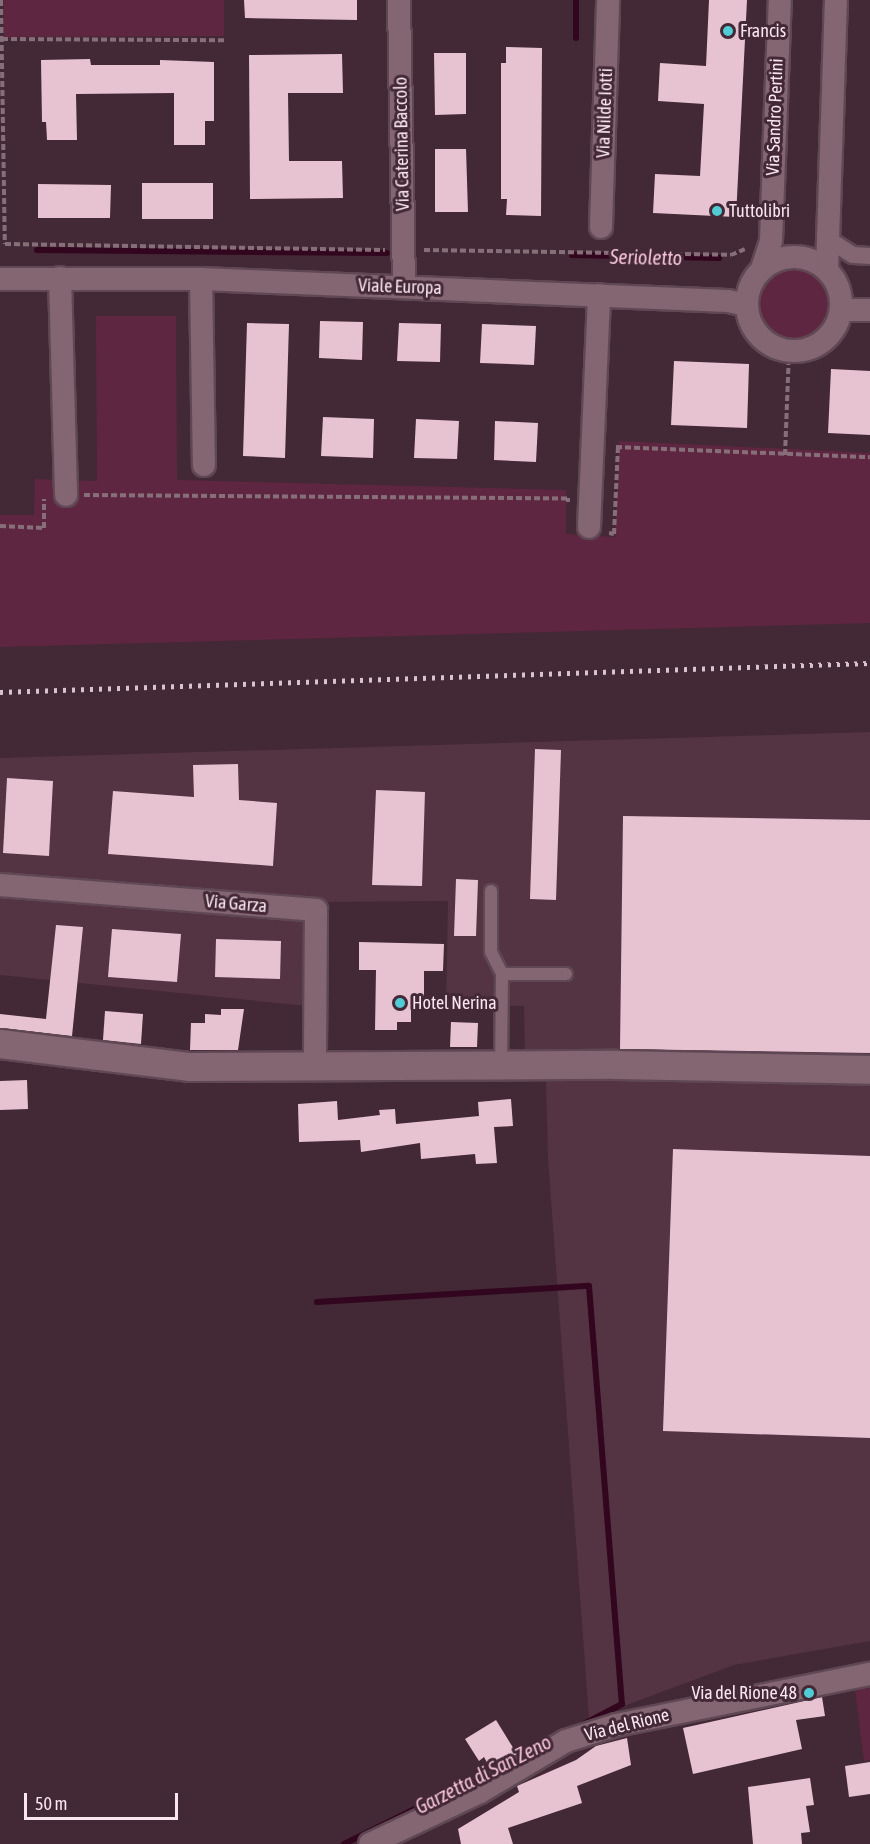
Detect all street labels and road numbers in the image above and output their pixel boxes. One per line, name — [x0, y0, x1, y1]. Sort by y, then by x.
street label: Via Sandro Pertini — [762, 58, 788, 176]
street label: Via Nilde Iotti — [593, 68, 617, 158]
street label: Via Caterina Baccolo — [390, 77, 414, 211]
street label: Viale Europa — [358, 275, 442, 299]
street label: Via Garza — [204, 891, 268, 917]
street label: Via del Rione — [583, 1704, 671, 1746]

